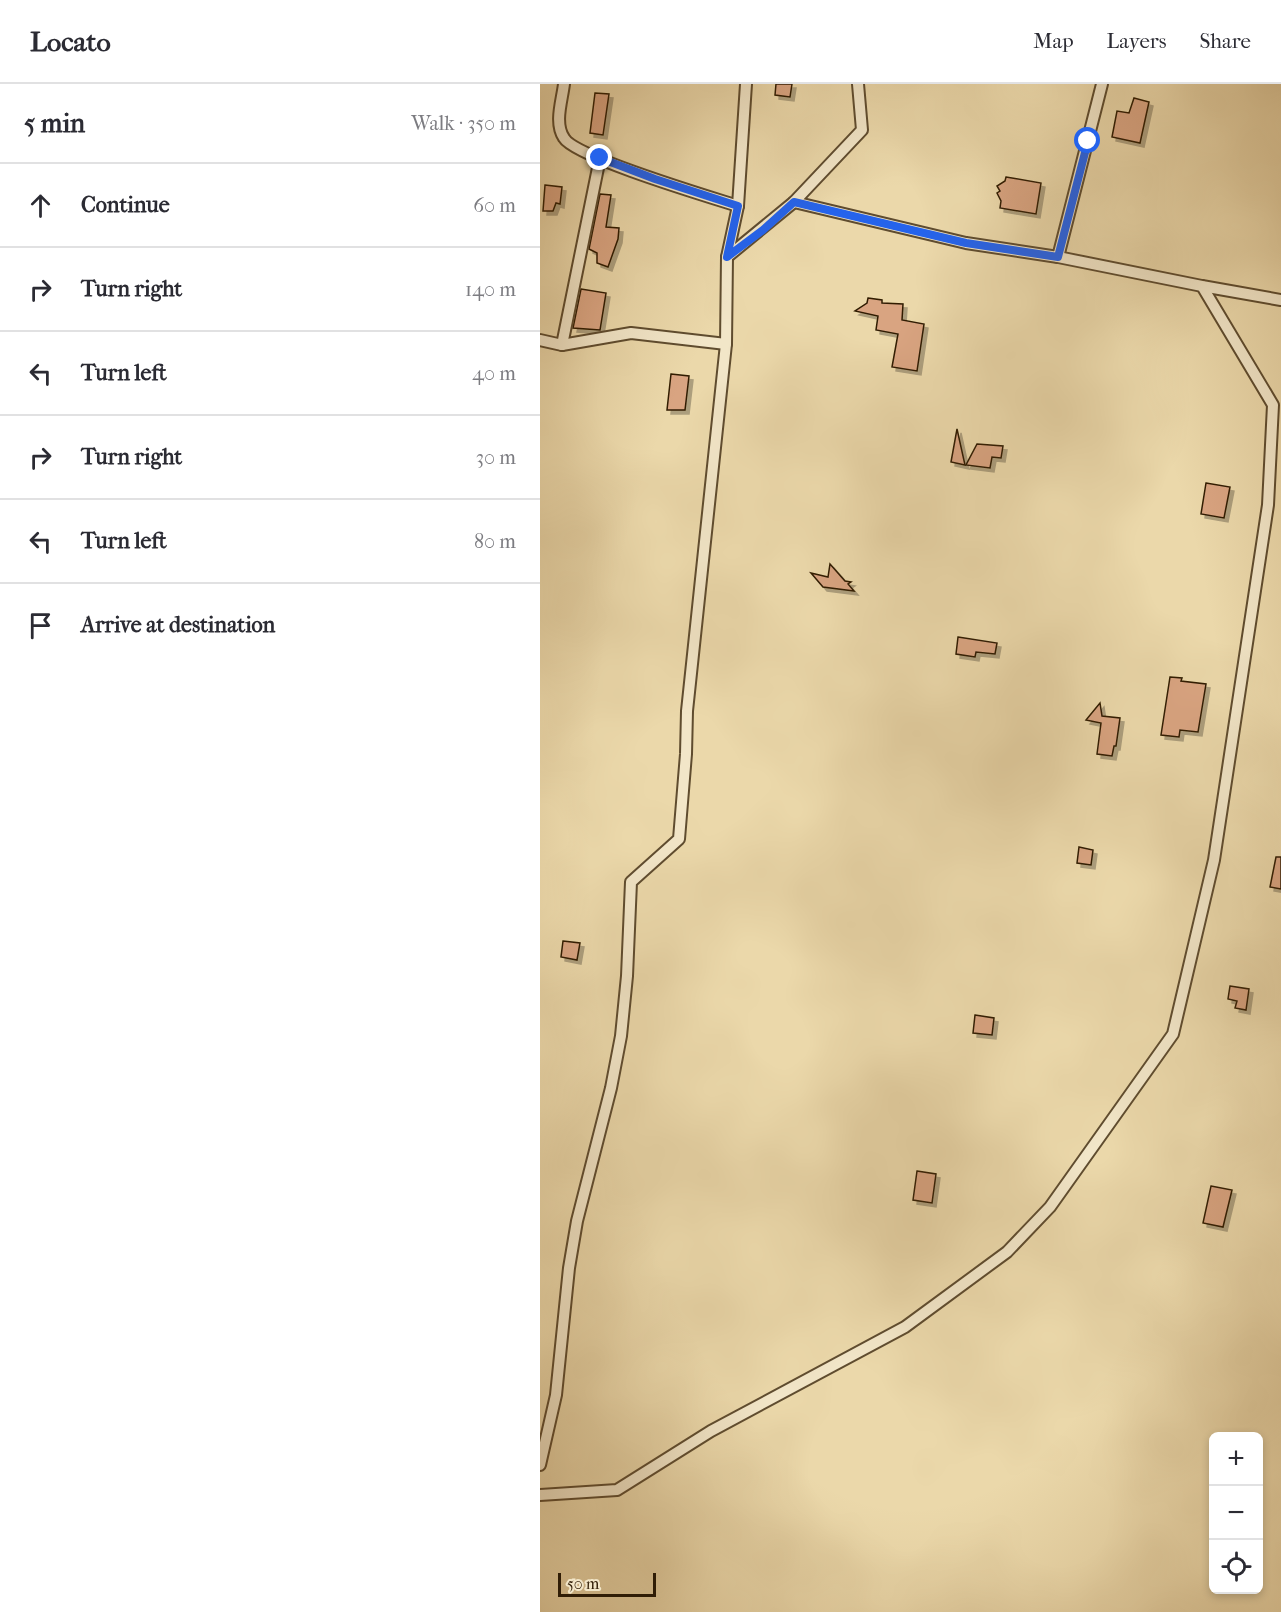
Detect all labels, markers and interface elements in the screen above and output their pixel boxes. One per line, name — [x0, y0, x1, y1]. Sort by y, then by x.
text: Locato — [30, 25, 111, 58]
text: Map — [1033, 29, 1074, 53]
text: Layers — [1107, 29, 1166, 53]
text: Share — [1199, 29, 1251, 53]
text: 5 min — [24, 108, 85, 139]
text: Walk · 350 m — [411, 112, 516, 135]
route start — [1074, 127, 1100, 153]
route end — [586, 144, 612, 170]
icon: ahead — [24, 189, 57, 222]
text: Continue — [81, 192, 170, 218]
text: 60 m — [473, 194, 516, 217]
icon: right — [24, 273, 57, 306]
text: Turn right — [81, 276, 182, 302]
text: 140 m — [465, 278, 516, 301]
icon: left — [24, 357, 57, 390]
text: Turn left — [81, 360, 167, 386]
text: 40 m — [472, 362, 516, 385]
icon: right — [24, 441, 57, 474]
text: Turn right — [81, 444, 182, 470]
text: 30 m — [476, 446, 516, 469]
icon: left — [24, 525, 57, 558]
text: Turn left — [81, 528, 167, 554]
text: 80 m — [474, 530, 516, 553]
icon: arrive — [24, 609, 57, 642]
text: Arrive at destination — [81, 612, 275, 638]
map controls — [1209, 1432, 1263, 1594]
button: + — [1209, 1432, 1263, 1486]
button: − — [1209, 1486, 1263, 1540]
button: locate — [1209, 1540, 1263, 1594]
scale bar — [558, 1570, 656, 1598]
text: 50 m — [567, 1574, 599, 1593]

